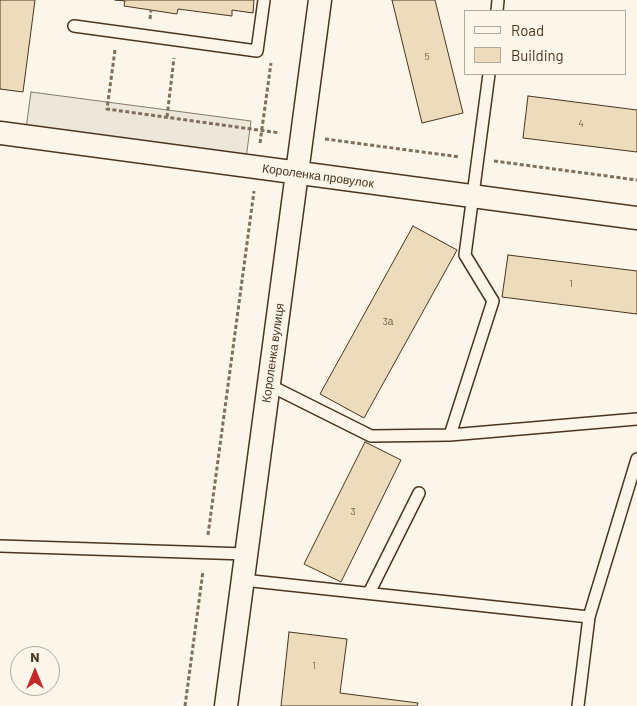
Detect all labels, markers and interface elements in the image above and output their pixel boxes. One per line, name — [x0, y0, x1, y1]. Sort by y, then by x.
legend — [464, 10, 627, 75]
text: Road — [511, 21, 544, 39]
text: Building — [511, 46, 564, 64]
house number: 5 — [424, 51, 430, 63]
house number: 4 — [578, 118, 584, 130]
street label: Короленка провулок — [261, 161, 375, 191]
house number: 1 — [569, 278, 573, 290]
street label: Короленка вулиця — [259, 302, 287, 404]
house number: 3а — [383, 316, 393, 328]
house number: 3 — [350, 506, 356, 518]
north arrow — [10, 646, 60, 696]
text: N — [30, 648, 40, 665]
house number: 1 — [312, 660, 316, 672]

